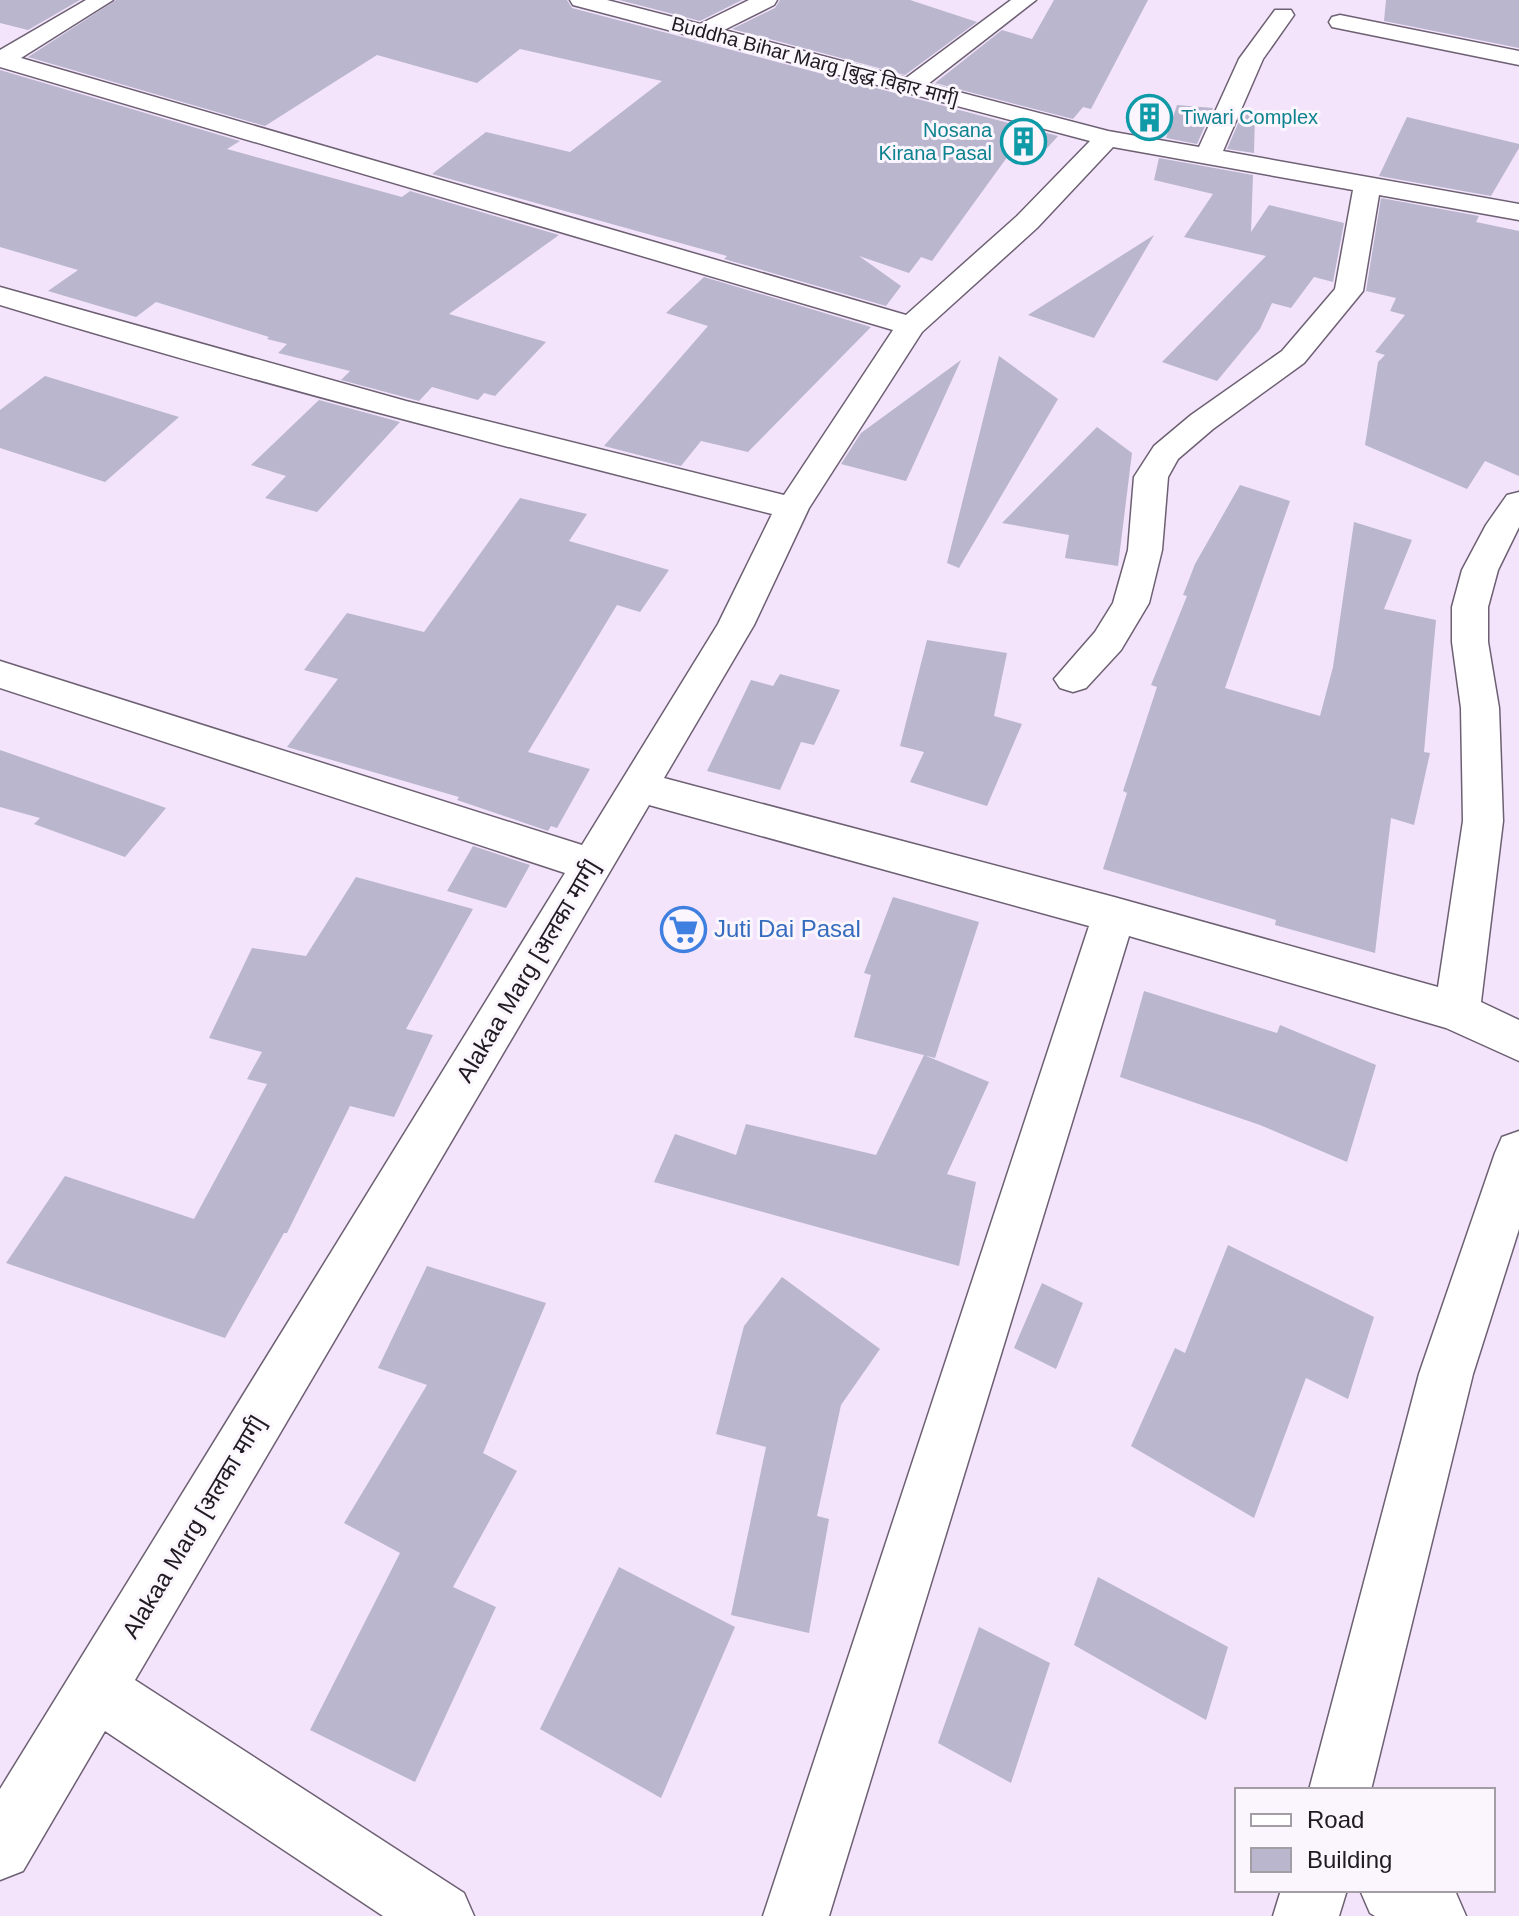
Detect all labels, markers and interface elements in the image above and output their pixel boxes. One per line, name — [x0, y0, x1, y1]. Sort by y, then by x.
street label: Buddha Bihar Marg [बुद्ध विहार मार्ग] — [669, 11, 961, 112]
building icon: Tiwari Complex — [1126, 93, 1174, 141]
place label: Tiwari Complex — [1181, 106, 1318, 128]
building icon: Nosana Kirana Pasal — [999, 117, 1047, 165]
place label: Nosana Kirana Pasal — [879, 119, 993, 164]
street label: Alakaa Marg [अलका मार्ग] — [450, 855, 605, 1087]
supermarket icon: Juti Dai Pasal — [659, 905, 707, 953]
place label: Juti Dai Pasal — [714, 915, 861, 942]
street label: Alakaa Marg [अलका मार्ग] — [116, 1411, 271, 1643]
legend — [1235, 1788, 1495, 1892]
text: Road — [1307, 1806, 1364, 1833]
text: Building — [1307, 1846, 1392, 1873]

